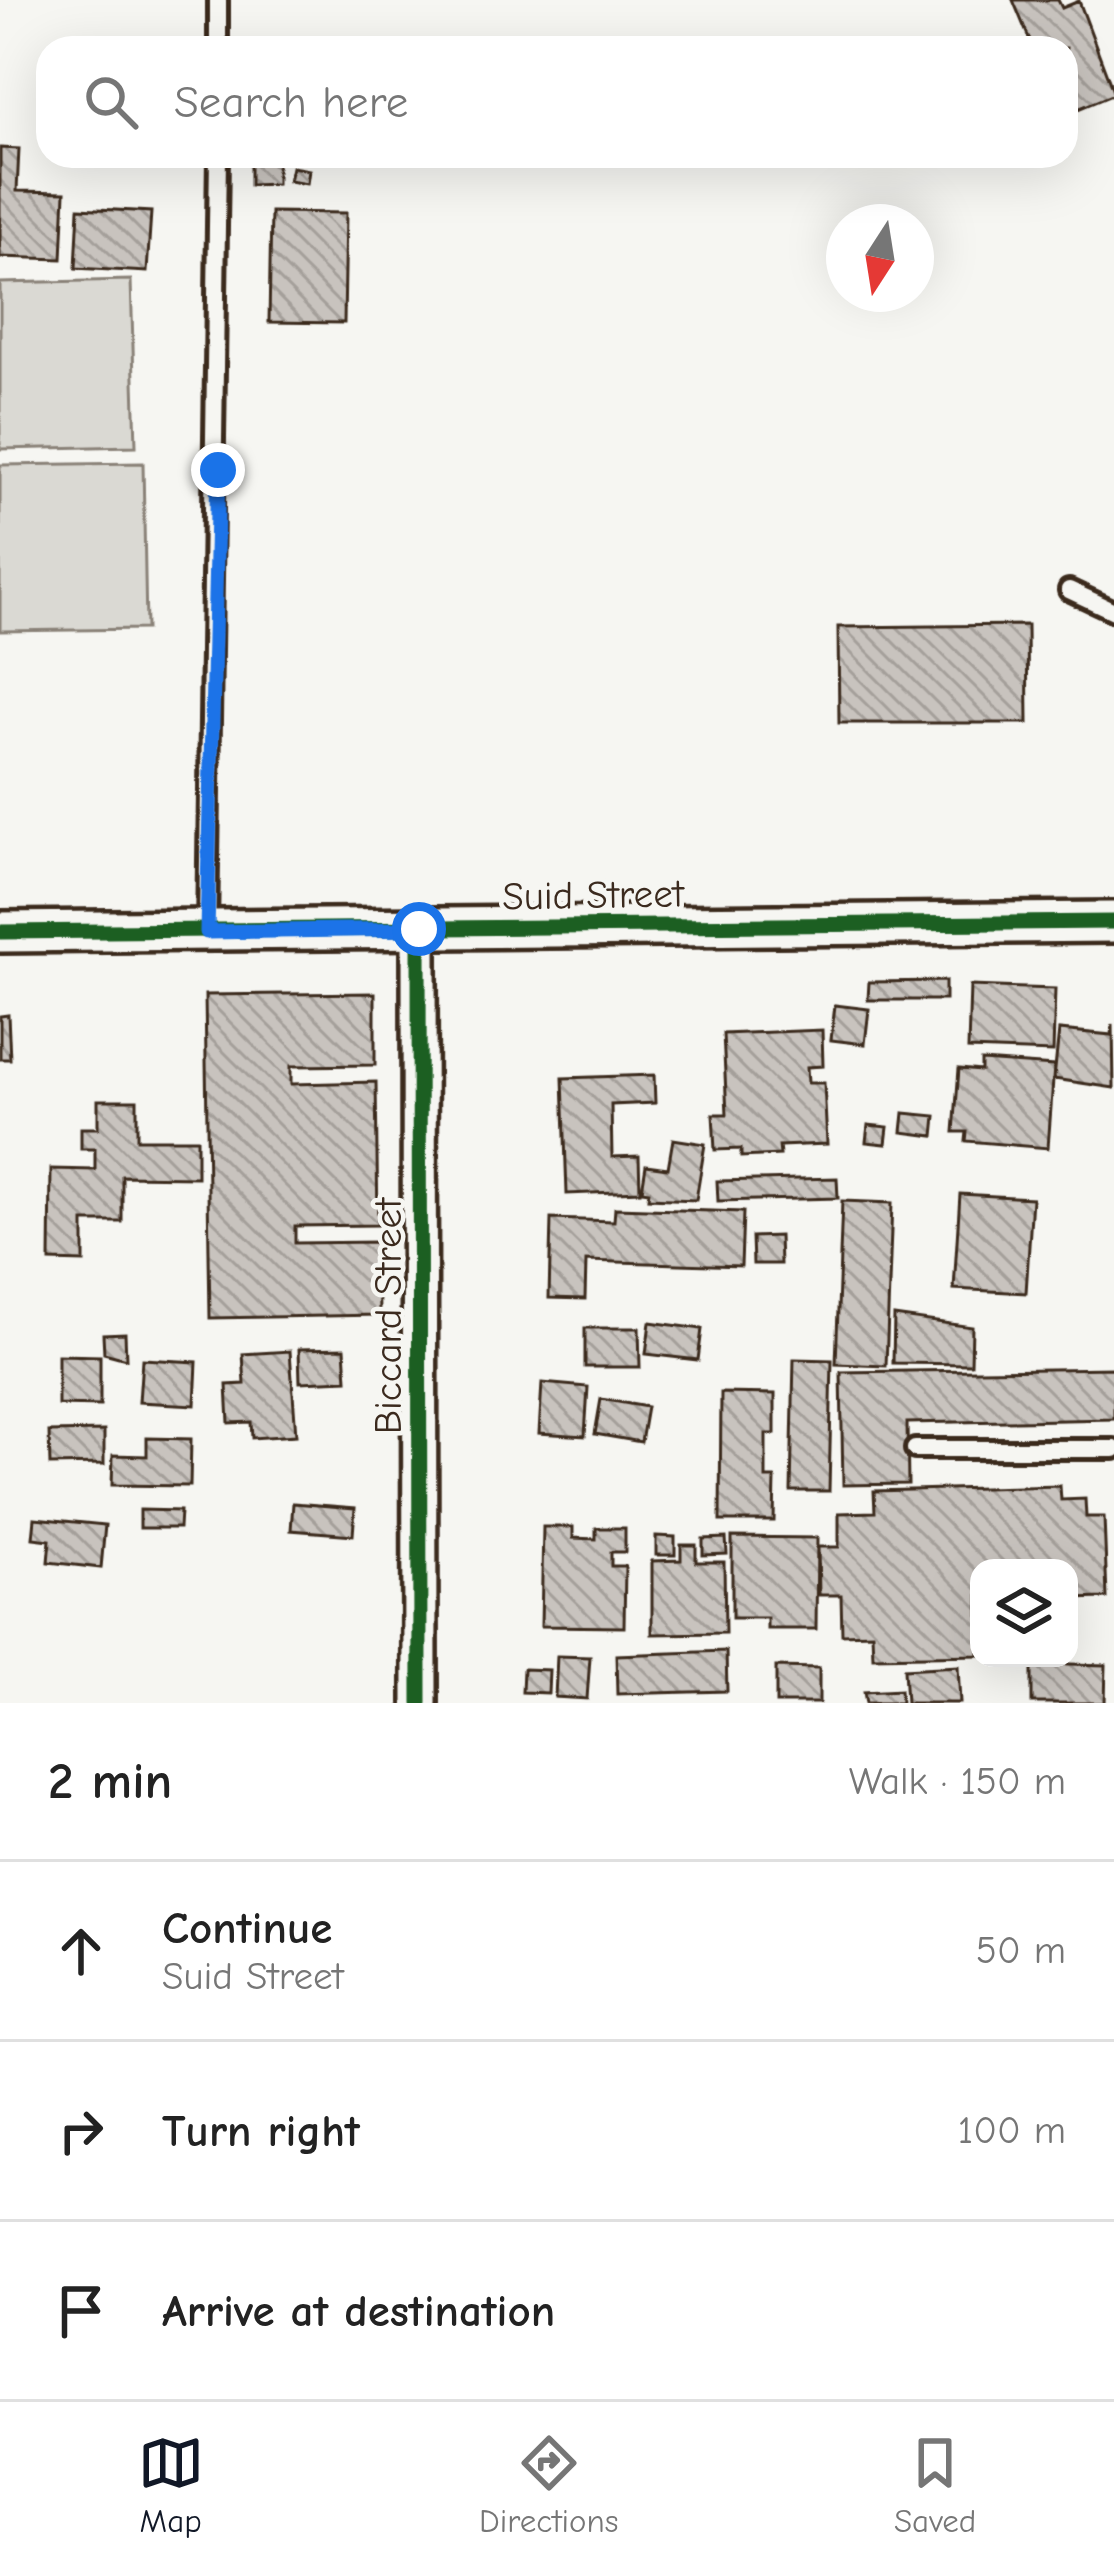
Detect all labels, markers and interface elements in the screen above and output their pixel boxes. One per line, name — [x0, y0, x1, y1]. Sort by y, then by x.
search box — [36, 36, 1078, 168]
icon: search — [78, 69, 144, 135]
text: Search here — [174, 76, 408, 128]
north arrow — [826, 204, 934, 312]
route end — [191, 443, 245, 497]
street label: Suid Street — [502, 871, 686, 920]
route start — [392, 902, 446, 956]
street label: Biccard Street — [366, 1196, 411, 1434]
map controls — [970, 1559, 1078, 1667]
button: layers — [970, 1559, 1078, 1667]
text: 2 min — [48, 1752, 172, 1811]
text: Walk · 150 m — [849, 1759, 1066, 1804]
text: Continue — [162, 1902, 332, 1954]
icon: ahead — [48, 1918, 114, 1984]
text: 50 m — [976, 1928, 1066, 1973]
text: Suid Street — [162, 1954, 344, 1999]
icon: right — [48, 2098, 114, 2164]
text: Turn right — [162, 2105, 360, 2157]
text: 100 m — [958, 2108, 1066, 2153]
icon: arrive — [48, 2278, 114, 2344]
text: Arrive at destination — [162, 2285, 555, 2337]
tab: Map — [138, 2430, 204, 2540]
tab: Directions — [479, 2430, 619, 2540]
tab: Saved — [894, 2430, 976, 2540]

